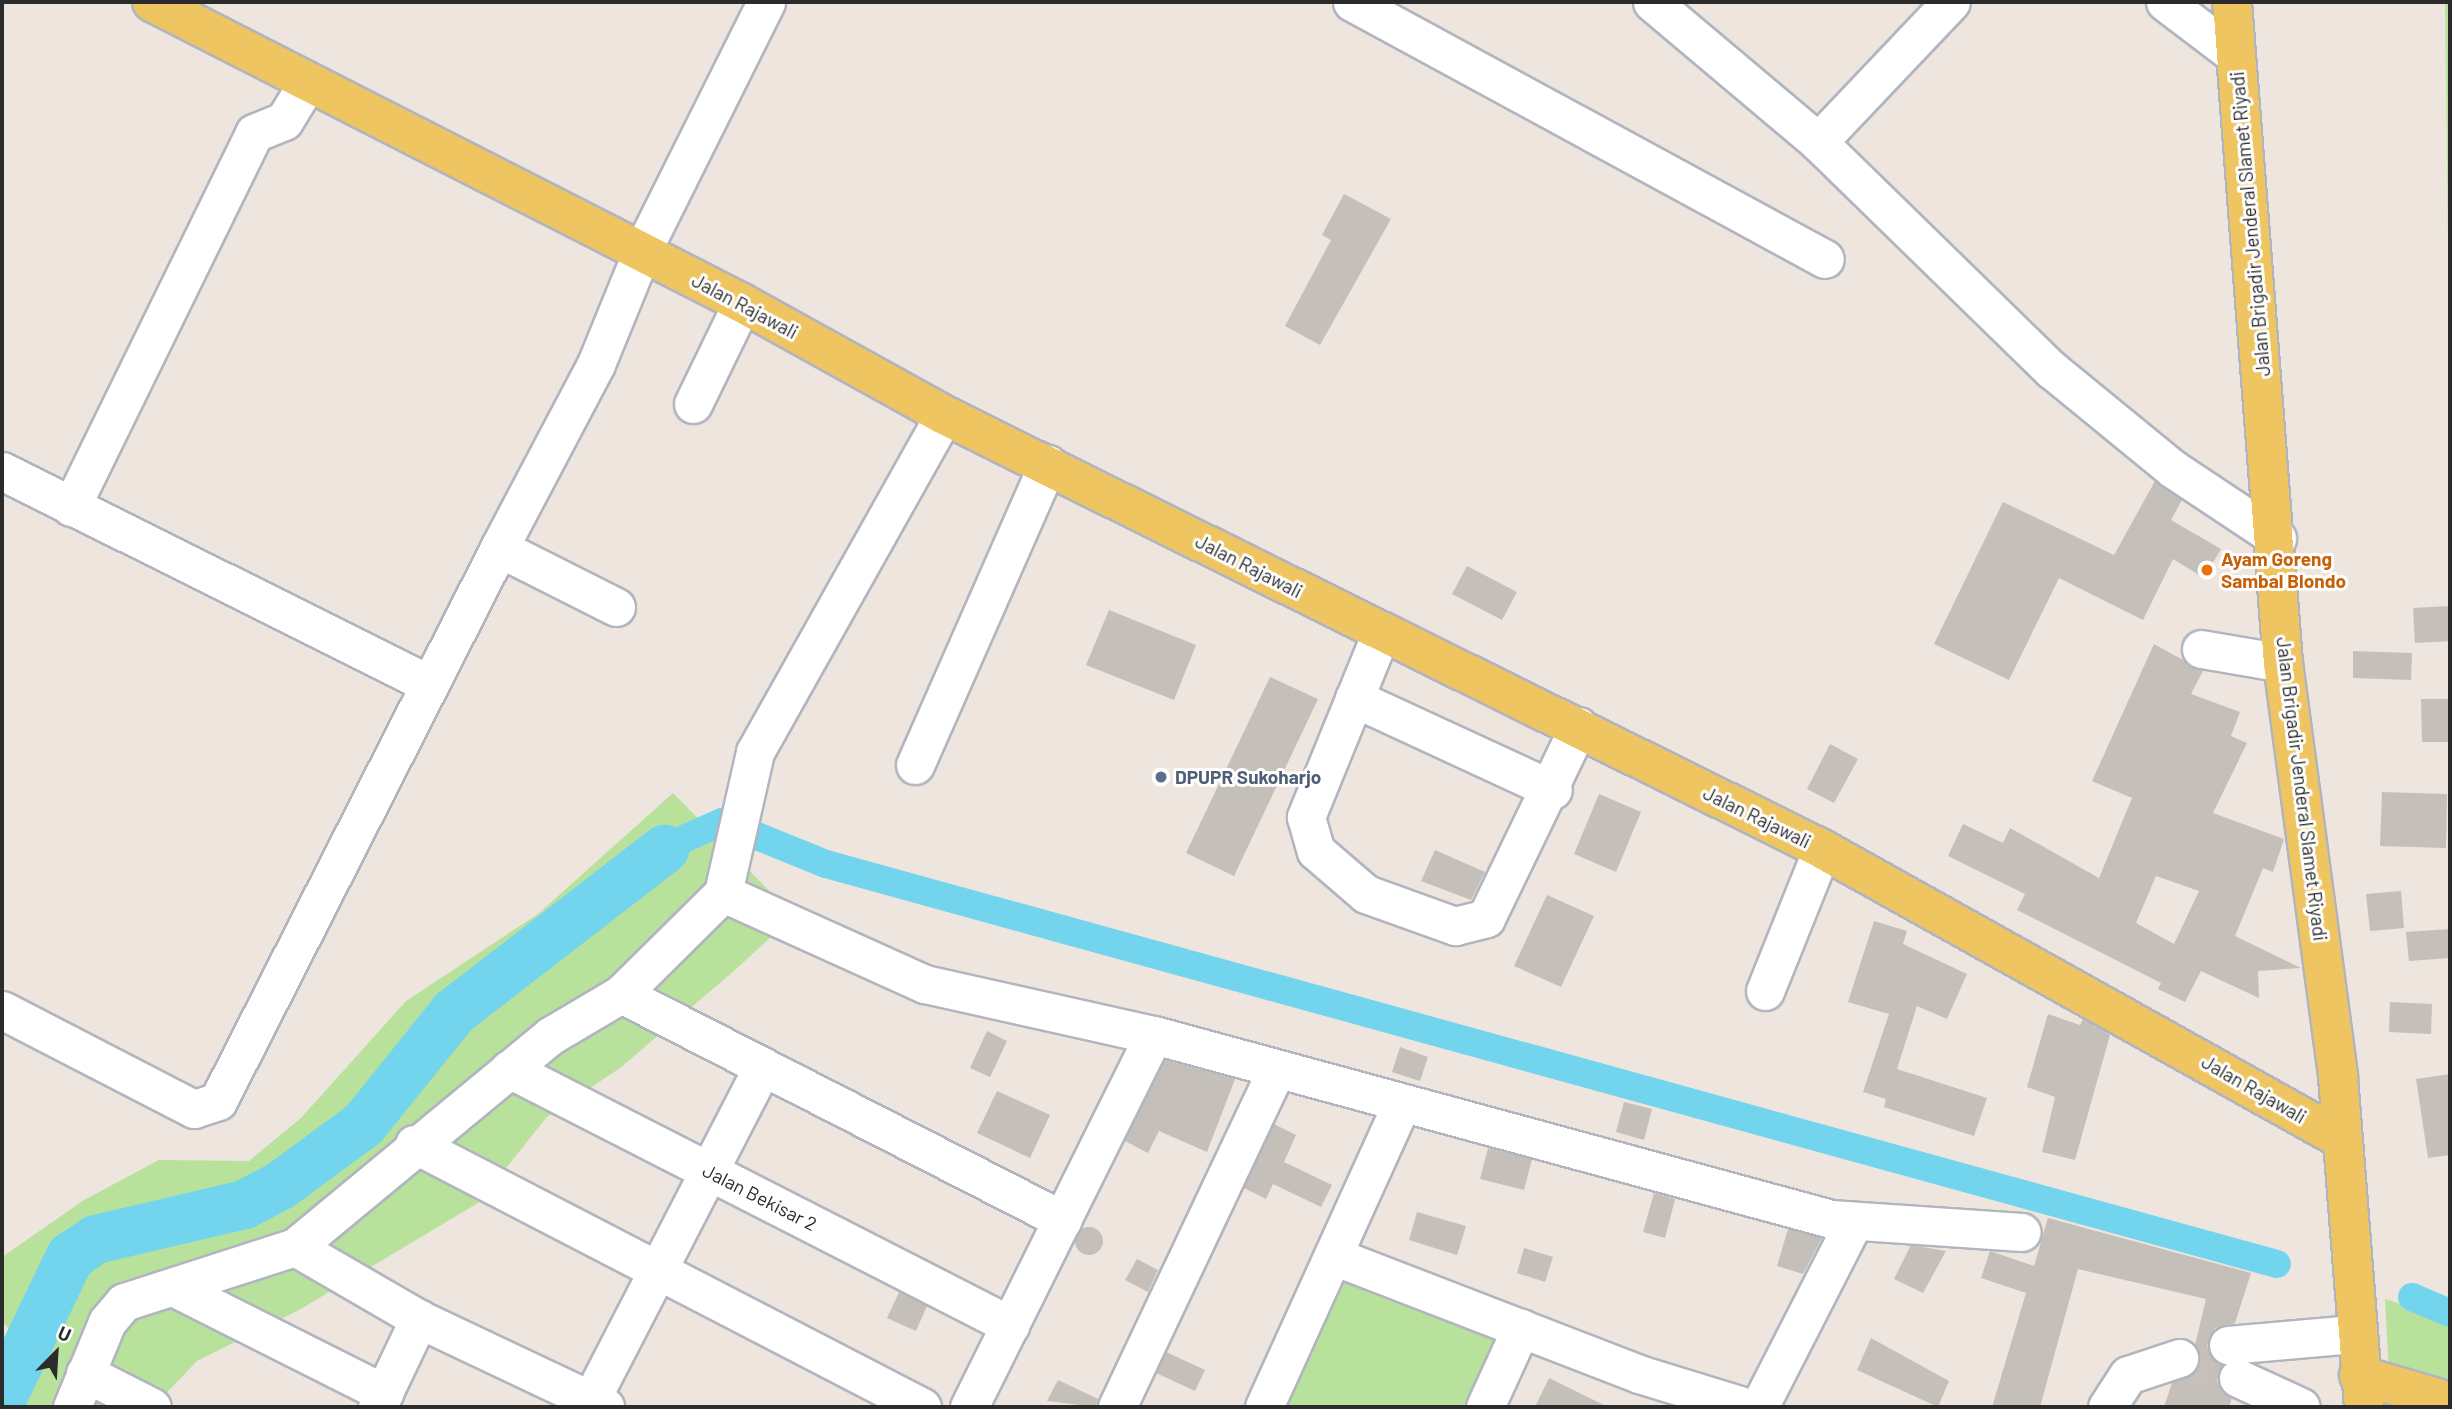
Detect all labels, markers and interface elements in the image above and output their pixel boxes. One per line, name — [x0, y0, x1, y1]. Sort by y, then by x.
street label: Jalan Brigadir Jenderal Slamet Riyadi — [2225, 71, 2275, 377]
street label: Jalan Rajawali — [688, 269, 802, 343]
street label: Jalan Rajawali — [1192, 529, 1306, 603]
place label: Ayam Goreng Sambal Blondo — [2221, 548, 2346, 592]
marker: Ayam Goreng Sambal Blondo — [2199, 562, 2215, 578]
street label: Jalan Brigadir Jenderal Slamet Riyadi — [2272, 636, 2332, 942]
place label: DPUPR Sukoharjo — [1175, 766, 1321, 788]
marker: DPUPR Sukoharjo — [1153, 769, 1169, 785]
street label: Jalan Rajawali — [1700, 781, 1814, 853]
street label: Jalan Rajawali — [2198, 1050, 2310, 1128]
street label: Jalan Bekisar 2 — [699, 1158, 821, 1236]
north arrow — [21, 1318, 91, 1388]
text: U — [55, 1320, 75, 1346]

